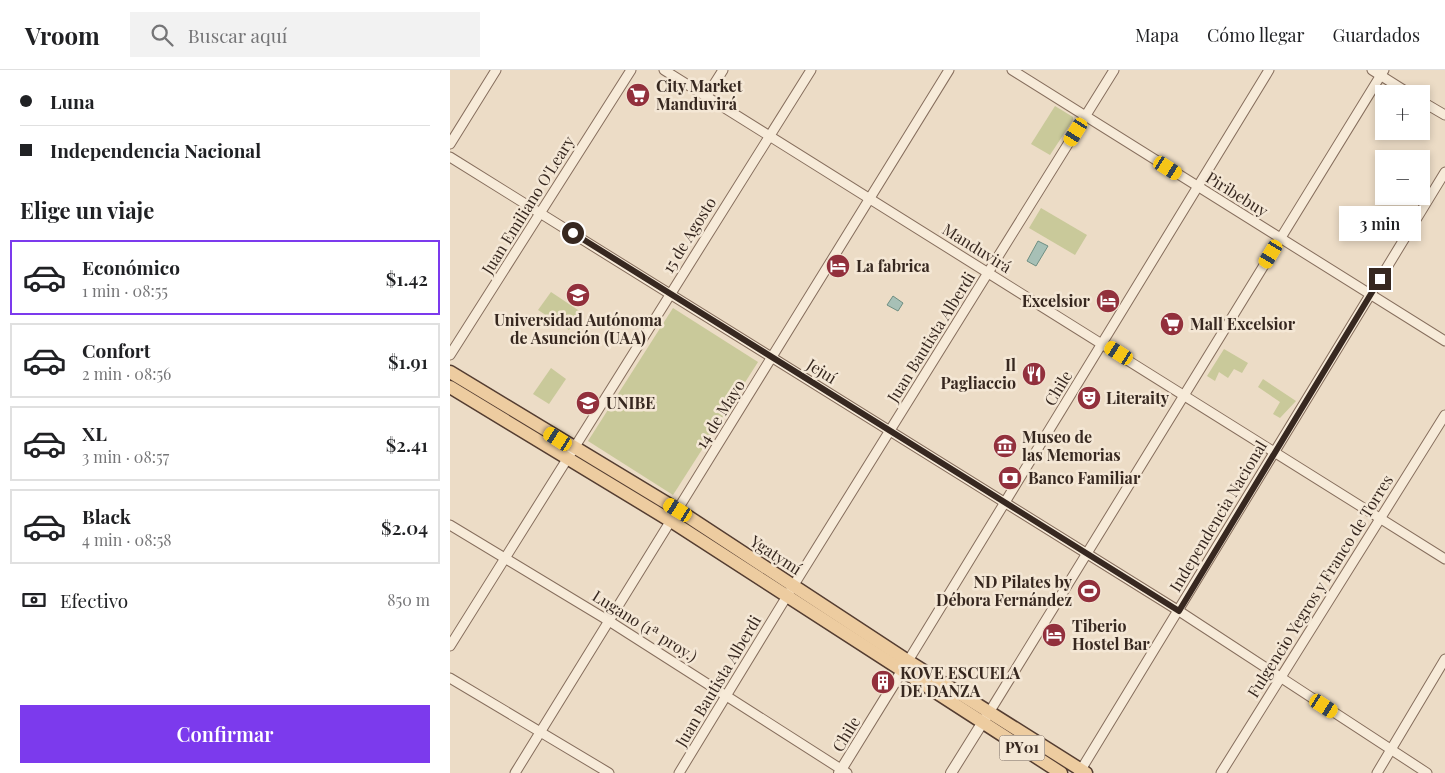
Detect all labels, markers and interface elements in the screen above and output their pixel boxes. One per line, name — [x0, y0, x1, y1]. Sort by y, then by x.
search box — [130, 12, 480, 57]
text: Vroom — [25, 19, 100, 51]
icon: search — [148, 21, 176, 49]
text: Buscar aquí — [188, 22, 287, 48]
text: Mapa — [1135, 23, 1179, 47]
text: Cómo llegar — [1207, 23, 1304, 47]
text: Guardados — [1332, 23, 1420, 47]
place label: City Market Manduvirá — [656, 75, 743, 114]
supermarket icon: City Market Manduvirá — [625, 82, 651, 108]
map controls — [1375, 85, 1430, 205]
button: + — [1375, 85, 1430, 140]
text: Luna — [50, 88, 95, 114]
car — [1061, 115, 1090, 149]
street label: Juan Emiliano O'Leary — [476, 132, 579, 279]
text: Independencia Nacional — [50, 137, 261, 163]
button: − — [1375, 150, 1430, 205]
car — [1151, 154, 1184, 182]
street label: Piribebuy — [1202, 166, 1272, 221]
street label: 15 de Agosto — [657, 193, 720, 277]
text: Elige un viaje — [20, 195, 154, 225]
callout: 3 min — [1339, 206, 1421, 242]
text: 3 min — [1360, 213, 1400, 234]
street label: Manduvirá — [939, 218, 1016, 277]
route start — [562, 222, 584, 244]
car — [1256, 237, 1285, 271]
hotel icon: La fabrica — [825, 253, 851, 279]
text: Económico — [82, 254, 180, 280]
icon: car — [22, 255, 67, 300]
place label: La fabrica — [856, 255, 930, 276]
text: $1.42 — [386, 265, 428, 291]
street label: Juan Bautista Alberdi — [881, 267, 979, 407]
route end — [1369, 268, 1391, 290]
text: 1 min · 08:55 — [82, 280, 168, 301]
school or university icon: Universidad Autónoma de Asunción (UAA) — [565, 282, 591, 308]
hotel icon: Excelsior — [1095, 288, 1121, 314]
place label: Excelsior — [1022, 290, 1091, 311]
place label: Universidad Autónoma de Asunción (UAA) — [494, 309, 663, 348]
supermarket icon: Mall Excelsior — [1159, 311, 1185, 337]
place label: Mall Excelsior — [1190, 313, 1296, 334]
text: Confort — [82, 337, 150, 363]
icon: car — [22, 338, 67, 383]
car — [1102, 339, 1135, 367]
text: $1.91 — [388, 348, 428, 374]
street label: Jejuí — [803, 353, 841, 388]
place label: Il Pagliaccio — [941, 354, 1016, 393]
restaurant icon: Il Pagliaccio — [1021, 361, 1047, 387]
text: 2 min · 08:56 — [82, 363, 171, 384]
street label: Chile — [1039, 366, 1076, 409]
street label: 14 de Mayo — [690, 375, 749, 452]
theatre icon: Literaity — [1076, 385, 1102, 411]
place label: Literaity — [1106, 387, 1170, 408]
school or university icon: UNIBE — [575, 390, 601, 416]
place label: UNIBE — [606, 392, 655, 413]
text: XL — [82, 420, 107, 446]
icon: car — [22, 421, 67, 466]
car — [541, 425, 574, 453]
place label: Museo de las Memorias — [1022, 426, 1121, 465]
text: $2.41 — [386, 431, 428, 457]
museum icon: Museo de las Memorias — [992, 433, 1018, 459]
street label: Independencia Nacional — [1164, 436, 1271, 595]
text: 3 min · 08:57 — [82, 446, 169, 467]
bank icon: Banco Familiar — [997, 465, 1023, 491]
place label: Banco Familiar — [1028, 467, 1141, 488]
street label: Fulgencio Yegros y Franco de Torres — [1242, 470, 1397, 701]
car — [661, 496, 694, 524]
text: Black — [82, 503, 131, 529]
icon: car — [22, 504, 67, 549]
text: $2.04 — [381, 514, 428, 540]
text: 4 min · 08:58 — [82, 529, 172, 550]
street label: Ygatymí — [746, 530, 806, 579]
place label: ND Pilates by Débora Fernández — [936, 571, 1073, 610]
sports icon: ND Pilates by Débora Fernández — [1076, 578, 1102, 604]
street label: Lugano (1ª proy.) — [589, 585, 702, 666]
icon: cash — [20, 586, 48, 614]
text: Efectivo — [60, 587, 128, 613]
text: 850 m — [387, 589, 430, 610]
street label: Juan Bautista Alberdi — [669, 611, 765, 751]
place label: Tiberio Hostel Bar — [1072, 615, 1150, 654]
hotel icon: Tiberio Hostel Bar — [1041, 622, 1067, 648]
place label: KOVE ESCUELA DE DANZA — [900, 662, 1020, 701]
building icon: KOVE ESCUELA DE DANZA — [870, 669, 896, 695]
car — [1307, 692, 1340, 720]
button: Confirmar — [20, 705, 430, 763]
street label: Chile — [827, 712, 864, 755]
road number: PY01 — [1000, 736, 1044, 760]

